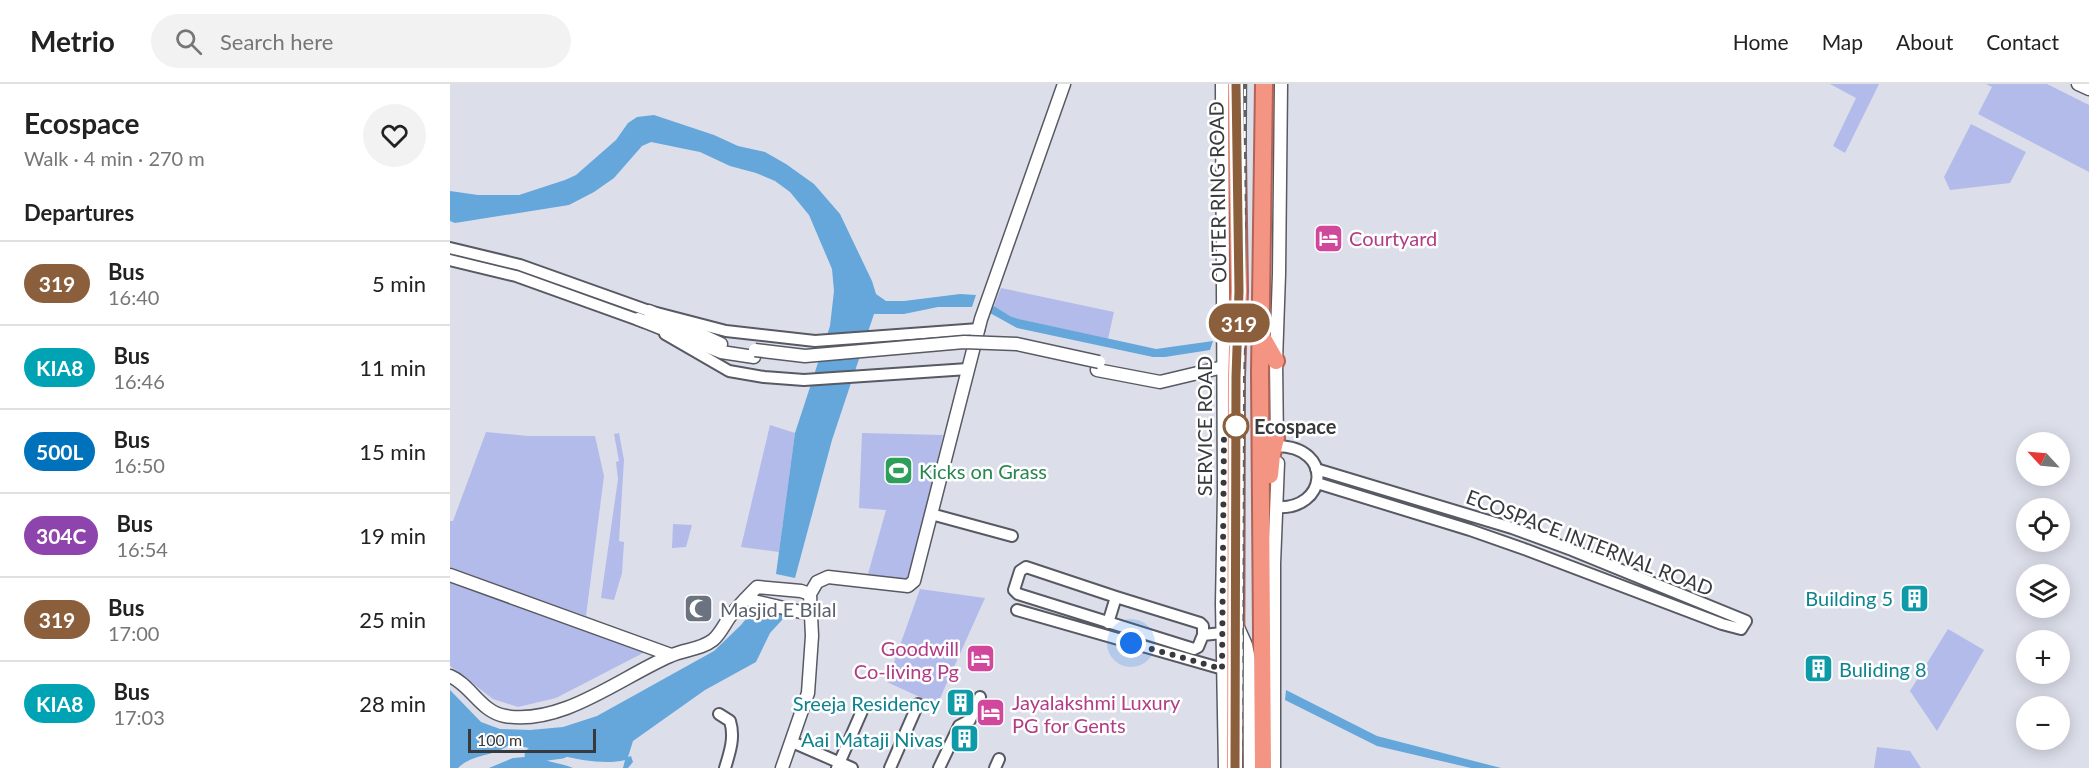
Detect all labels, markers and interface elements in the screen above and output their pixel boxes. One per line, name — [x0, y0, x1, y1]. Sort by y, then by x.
search box — [151, 14, 571, 68]
text: Metrio — [30, 24, 115, 58]
icon: search — [172, 25, 205, 58]
text: Search here — [220, 28, 333, 55]
text: Home — [1733, 29, 1789, 54]
text: Map — [1822, 29, 1863, 54]
text: About — [1896, 29, 1953, 54]
text: Contact — [1986, 29, 2059, 54]
street label: OUTER RING ROAD — [1203, 101, 1231, 283]
button: heart — [363, 104, 426, 167]
text: Ecospace — [24, 106, 139, 140]
text: Walk · 4 min · 270 m — [24, 146, 205, 170]
text: Departures — [24, 199, 134, 226]
hotel icon: Courtyard — [1312, 222, 1344, 254]
place label: Courtyard — [1349, 226, 1437, 250]
text: Bus — [108, 258, 144, 285]
text: 5 min — [372, 270, 426, 297]
text: 319 — [39, 271, 75, 296]
text: 16:40 — [108, 285, 159, 309]
line badge: 319 — [1204, 304, 1274, 342]
text: 319 — [1221, 311, 1257, 336]
text: Bus — [113, 342, 150, 369]
text: 11 min — [359, 354, 426, 381]
text: KIA8 — [36, 355, 83, 380]
street label: SERVICE ROAD — [1192, 356, 1216, 496]
text: 16:46 — [113, 369, 165, 393]
marker: Ecospace — [1223, 413, 1249, 439]
place label: Ecospace — [1254, 414, 1337, 438]
text: Bus — [113, 426, 150, 453]
north arrow — [2016, 432, 2070, 486]
map controls — [2016, 432, 2070, 750]
text: 15 min — [359, 438, 426, 465]
text: 500L — [36, 439, 83, 464]
text: 16:50 — [113, 453, 165, 477]
sports icon: Kicks on Grass — [882, 455, 914, 487]
place label: Kicks on Grass — [919, 459, 1047, 483]
street label: ECOSPACE INTERNAL ROAD — [1463, 484, 1717, 600]
button: locate — [2016, 498, 2070, 552]
text: Bus — [116, 510, 153, 537]
text: 19 min — [359, 522, 426, 549]
text: 304C — [36, 523, 86, 548]
text: 16:54 — [116, 537, 168, 561]
button: layers — [2016, 564, 2070, 618]
building icon: Building 5 — [1898, 582, 1930, 614]
place label: Building 5 — [1805, 586, 1893, 610]
mosque icon: Masjid E Bilal — [683, 593, 715, 625]
text: Bus — [108, 594, 144, 621]
place label: Masjid E Bilal — [720, 597, 836, 621]
text: 25 min — [359, 606, 426, 633]
text: 319 — [39, 607, 75, 632]
text: 17:00 — [108, 621, 159, 645]
your location — [1116, 628, 1146, 658]
button: + — [2016, 630, 2070, 684]
place label: Goodwill Co-living Pg — [854, 636, 959, 683]
hotel icon: Goodwill Co-living Pg — [964, 643, 996, 675]
building icon: Buliding 8 — [1802, 653, 1834, 685]
place label: Buliding 8 — [1839, 657, 1927, 681]
text: Bus — [113, 678, 150, 705]
building icon: Sreeja Residency — [945, 687, 977, 719]
text: 28 min — [359, 690, 426, 717]
place label: Jayalakshmi Luxury PG for Gents — [1012, 690, 1181, 737]
text: KIA8 — [36, 691, 83, 716]
place label: Sreeja Residency — [793, 691, 941, 715]
button: − — [2016, 696, 2070, 750]
hotel icon: Jayalakshmi Luxury PG for Gents — [975, 697, 1007, 729]
text: 17:03 — [113, 705, 165, 729]
building icon: Aai Mataji Nivas — [948, 723, 980, 755]
scale bar — [468, 726, 596, 754]
place label: Aai Mataji Nivas — [801, 727, 943, 751]
text: 100 m — [477, 730, 522, 749]

